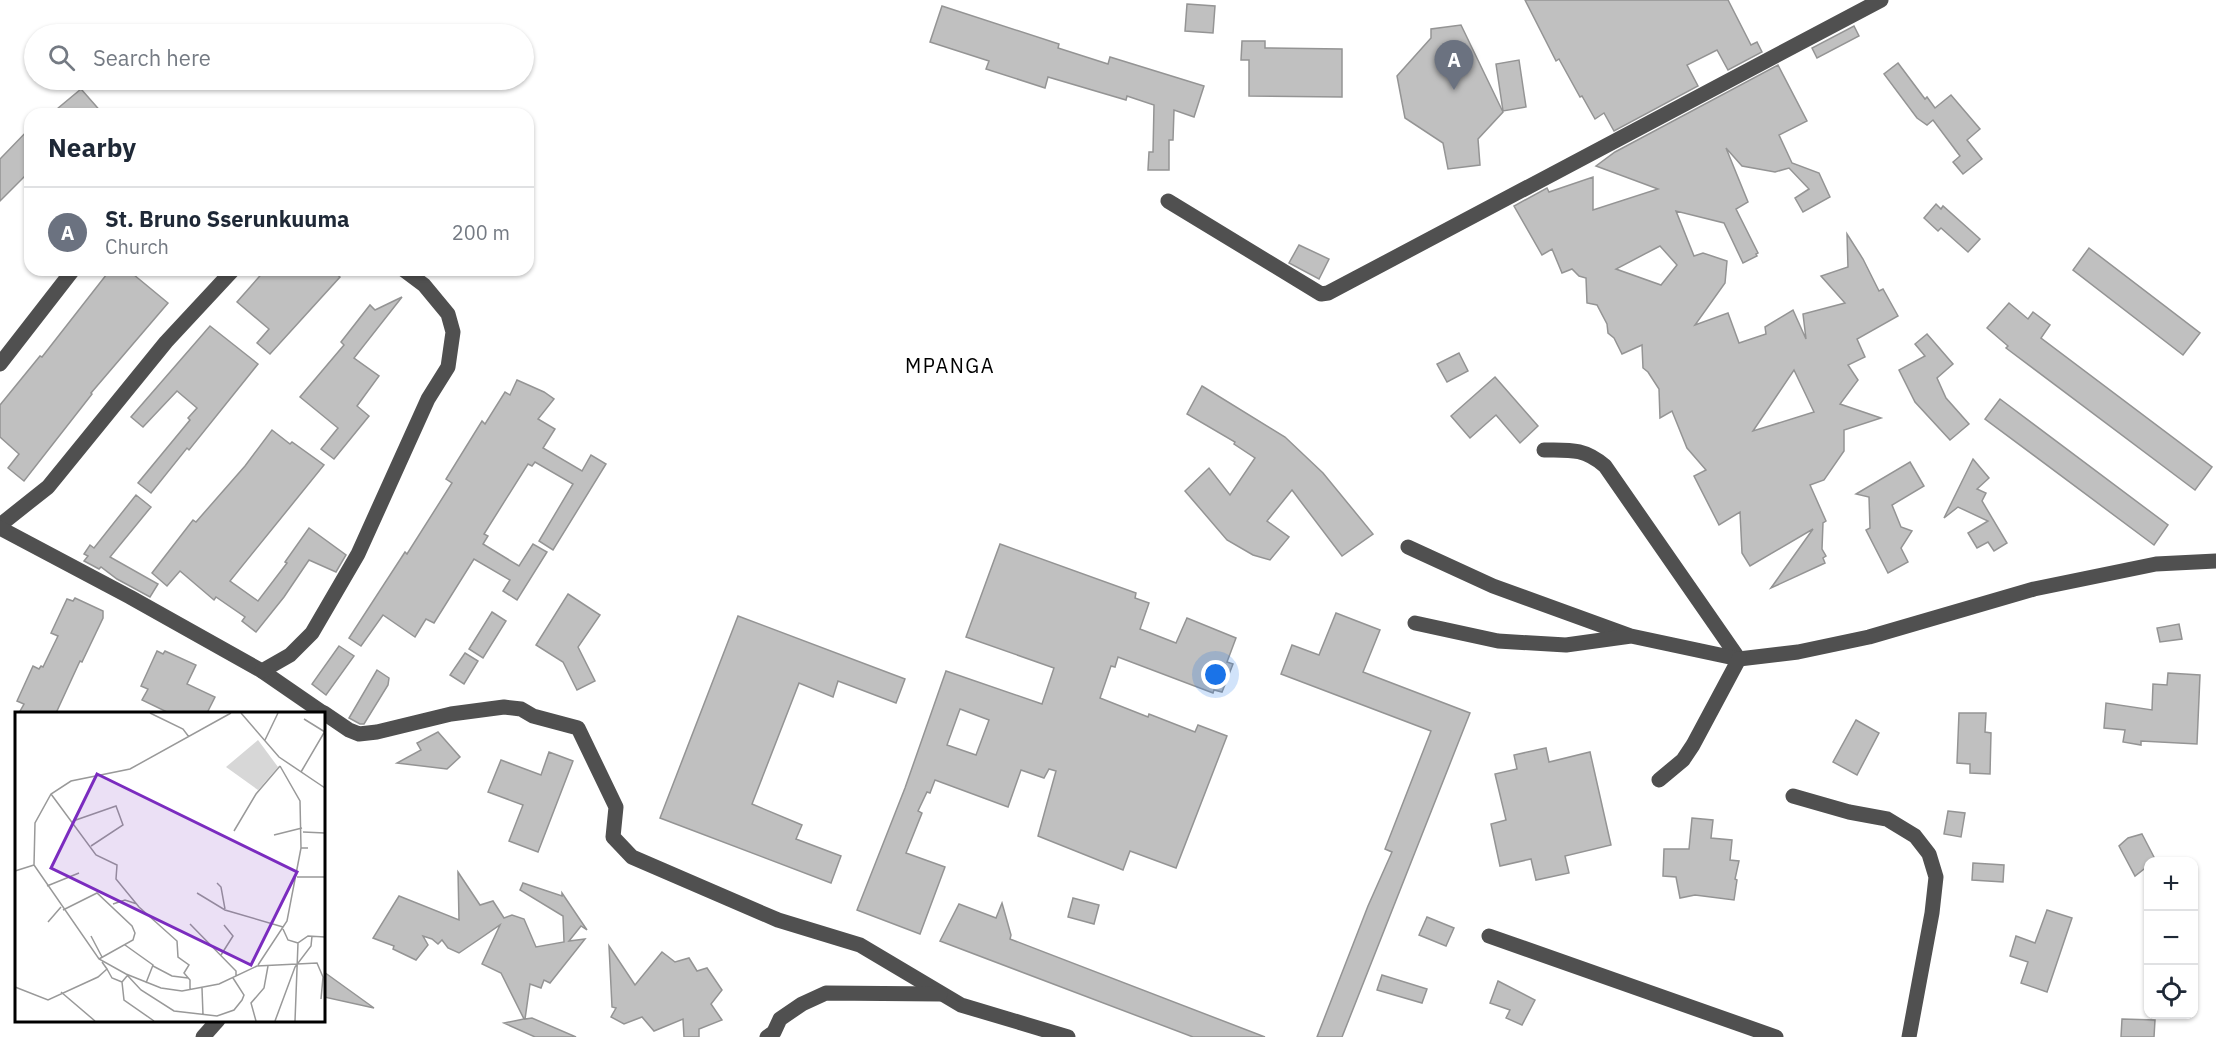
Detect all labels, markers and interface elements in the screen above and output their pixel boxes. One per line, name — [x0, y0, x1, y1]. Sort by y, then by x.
search box — [24, 24, 534, 90]
pin: A — [1434, 40, 1474, 90]
icon: search — [45, 41, 78, 74]
text: Search here — [93, 43, 211, 72]
text: Nearby — [48, 130, 136, 164]
text: St. Bruno Sserunkuuma — [105, 204, 350, 233]
text: A — [61, 219, 74, 246]
text: 200 m — [452, 219, 510, 246]
text: Church — [105, 233, 169, 260]
district label: MPANGA — [905, 352, 995, 379]
your location — [1201, 660, 1230, 689]
inset map — [15, 712, 326, 1022]
map controls — [2144, 857, 2198, 1019]
button: + — [2144, 857, 2198, 911]
button: − — [2144, 911, 2198, 965]
button: locate — [2144, 965, 2198, 1019]

